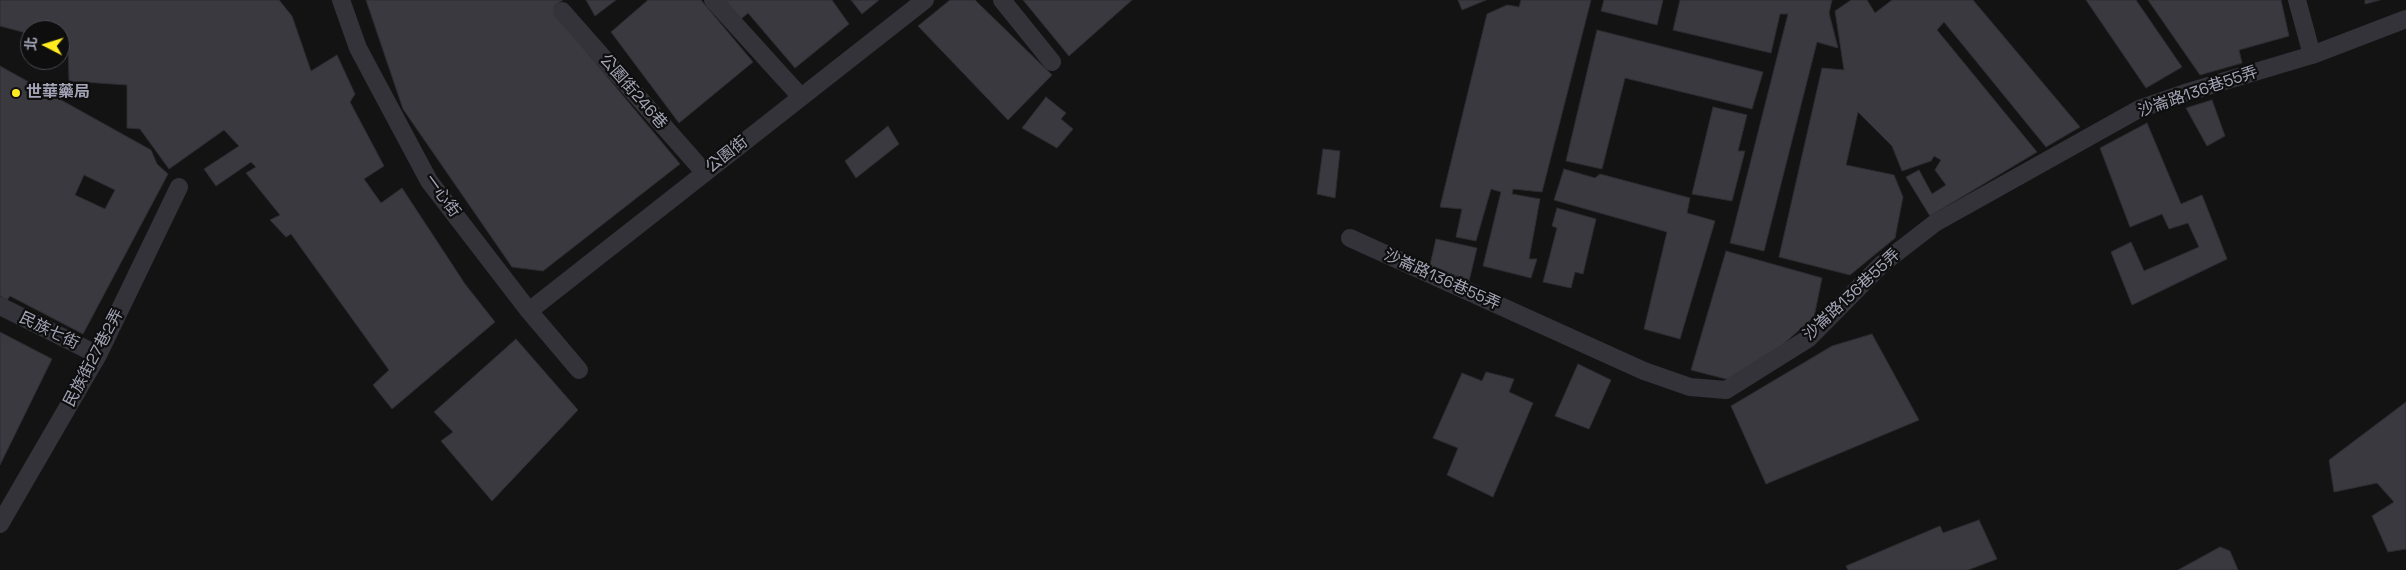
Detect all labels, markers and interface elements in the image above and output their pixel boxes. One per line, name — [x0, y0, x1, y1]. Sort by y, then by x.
north arrow — [20, 20, 70, 70]
text: 北 — [21, 36, 41, 52]
street label: 公園街246巷 — [595, 51, 671, 133]
street label: 沙崙路136巷55弄 — [2136, 63, 2260, 121]
place label: 世華藥局 — [26, 83, 90, 103]
marker: 世華藥局 — [10, 87, 22, 99]
street label: 公園街 — [702, 133, 752, 177]
street label: 一心街 — [420, 171, 464, 221]
street label: 沙崙路136巷55弄 — [1800, 245, 1904, 345]
street label: 沙崙路136巷55弄 — [1381, 246, 1503, 314]
street label: 民族街27巷2弄 — [60, 306, 128, 410]
street label: 民族七街 — [16, 308, 82, 354]

